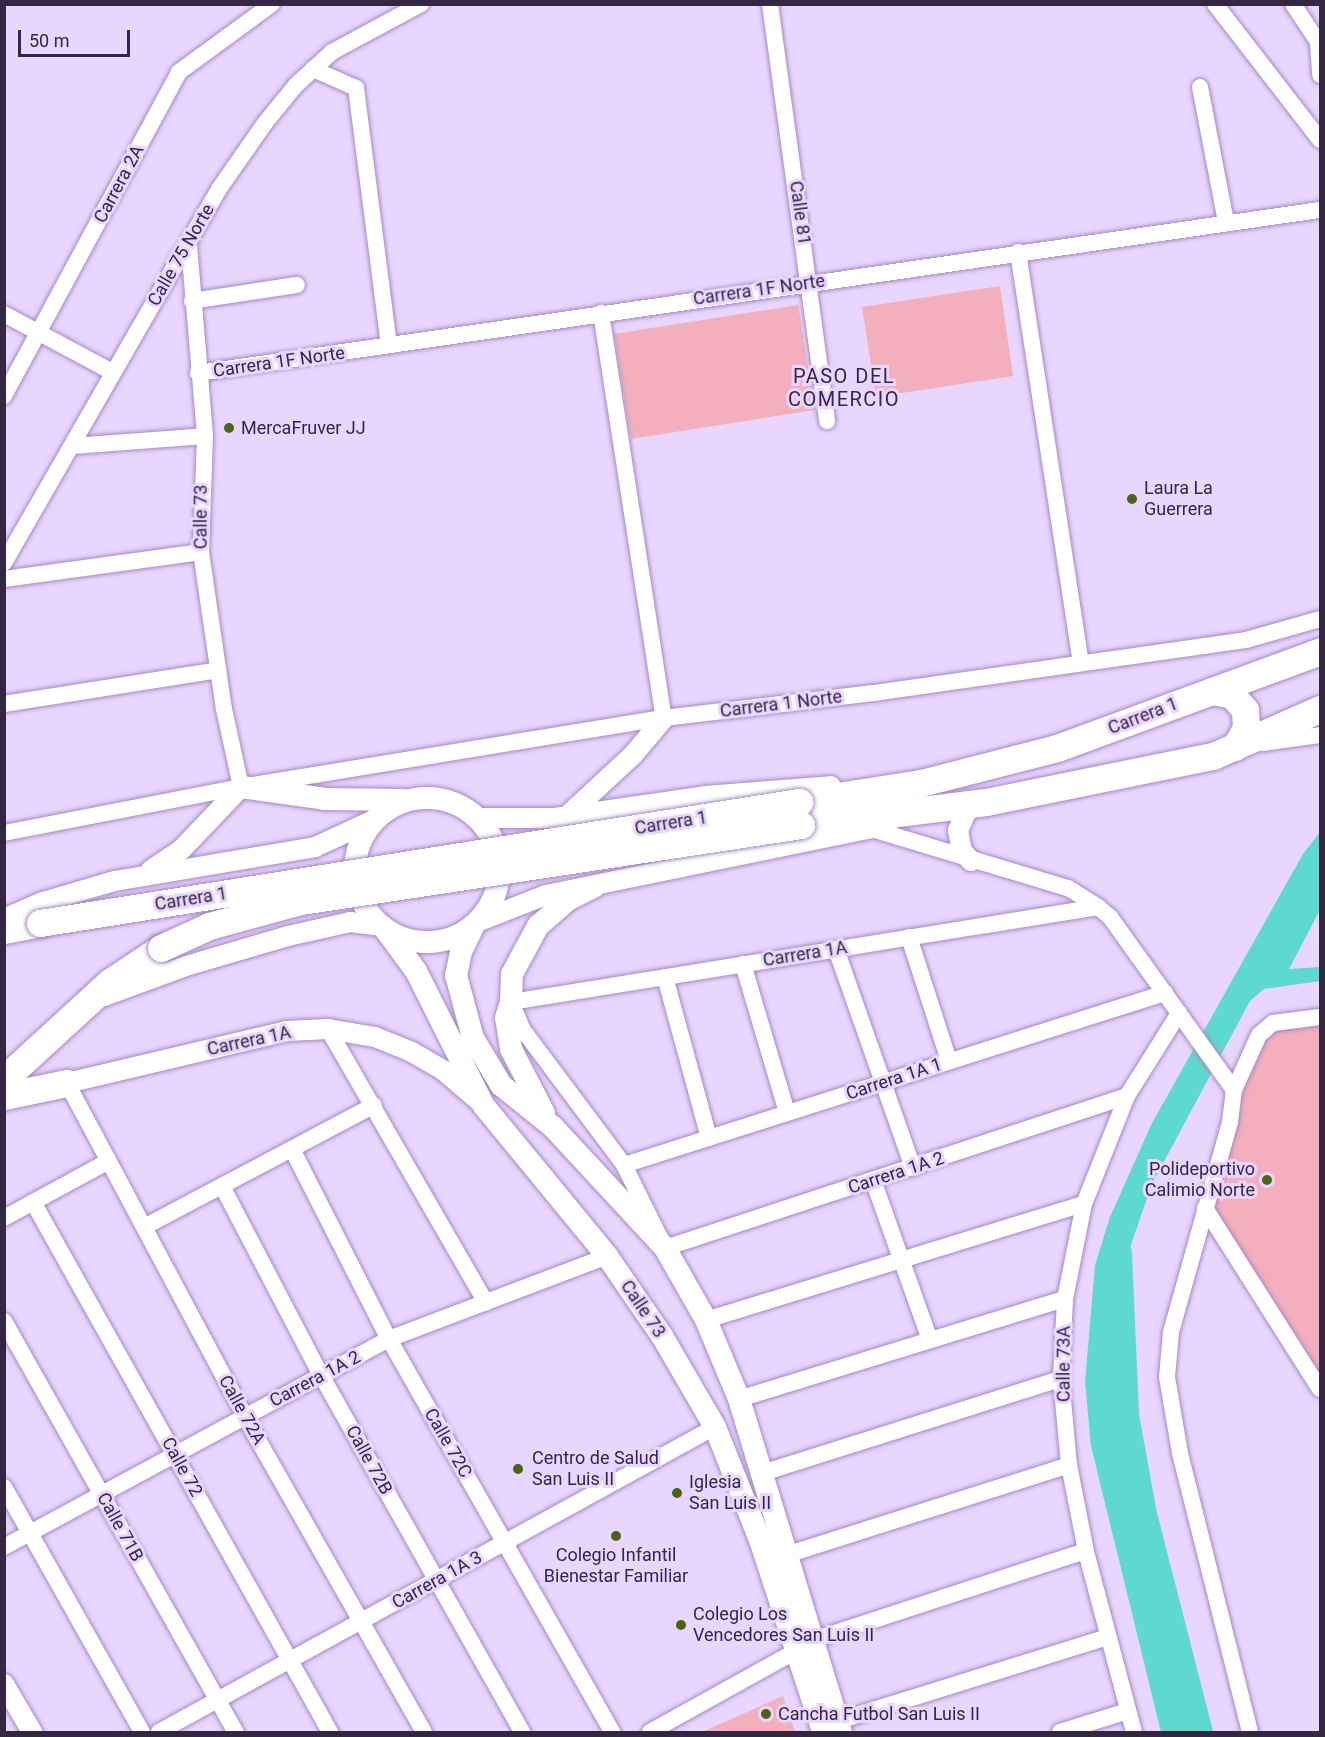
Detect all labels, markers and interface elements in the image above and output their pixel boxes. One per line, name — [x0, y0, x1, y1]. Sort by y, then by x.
scale bar — [21, 18, 134, 56]
text: 50 m — [29, 30, 69, 51]
street label: Carrera 2A — [90, 141, 148, 227]
street label: Calle 81 — [785, 180, 815, 246]
street label: Calle 75 Norte — [143, 200, 219, 310]
street label: Carrera 1F Norte — [692, 270, 826, 310]
street label: Carrera 1F Norte — [212, 342, 346, 382]
district label: PASO DEL COMERCIO — [788, 364, 900, 411]
place label: MercaFruver JJ — [241, 417, 366, 439]
marker: MercaFruver JJ — [222, 421, 236, 435]
place label: Laura La Guerrera — [1144, 478, 1213, 520]
street label: Calle 73 — [190, 485, 212, 549]
marker: Laura La Guerrera — [1125, 492, 1139, 506]
street label: Carrera 1 Norte — [719, 686, 843, 722]
street label: Carrera 1 — [1105, 693, 1181, 739]
street label: Carrera 1 — [633, 807, 709, 839]
street label: Carrera 1 — [153, 883, 229, 915]
street label: Carrera 1A — [761, 937, 849, 971]
street label: Carrera 1A — [205, 1022, 293, 1060]
street label: Carrera 1A 1 — [843, 1053, 945, 1105]
street label: Carrera 1A 2 — [845, 1147, 947, 1199]
place label: Polideportivo Calimio Norte — [1145, 1159, 1255, 1202]
marker: Polideportivo Calimio Norte — [1260, 1173, 1274, 1187]
street label: Calle 73 — [616, 1276, 670, 1342]
street label: Calle 73A — [1053, 1326, 1075, 1402]
street label: Carrera 1A 2 — [266, 1346, 364, 1412]
street label: Calle 72A — [214, 1371, 270, 1449]
street label: Calle 72C — [420, 1405, 476, 1481]
street label: Calle 72B — [341, 1422, 397, 1498]
street label: Calle 72 — [157, 1434, 207, 1500]
place label: Centro de Salud San Luis II — [532, 1448, 659, 1490]
marker: Centro de Salud San Luis II — [509, 1460, 527, 1478]
place label: Iglesia San Luis II — [689, 1472, 771, 1514]
marker: Iglesia San Luis II — [670, 1486, 684, 1500]
street label: Calle 71B — [92, 1489, 148, 1565]
marker: Colegio Infantil Bienestar Familiar — [609, 1529, 623, 1543]
place label: Colegio Infantil Bienestar Familiar — [544, 1545, 688, 1588]
street label: Carrera 1A 3 — [388, 1546, 486, 1614]
place label: Colegio Los Vencedores San Luis II — [693, 1604, 874, 1646]
marker: Colegio Los Vencedores San Luis II — [674, 1618, 688, 1632]
place label: Cancha Futbol San Luis II — [778, 1703, 980, 1725]
marker: Cancha Futbol San Luis II — [759, 1707, 773, 1721]

